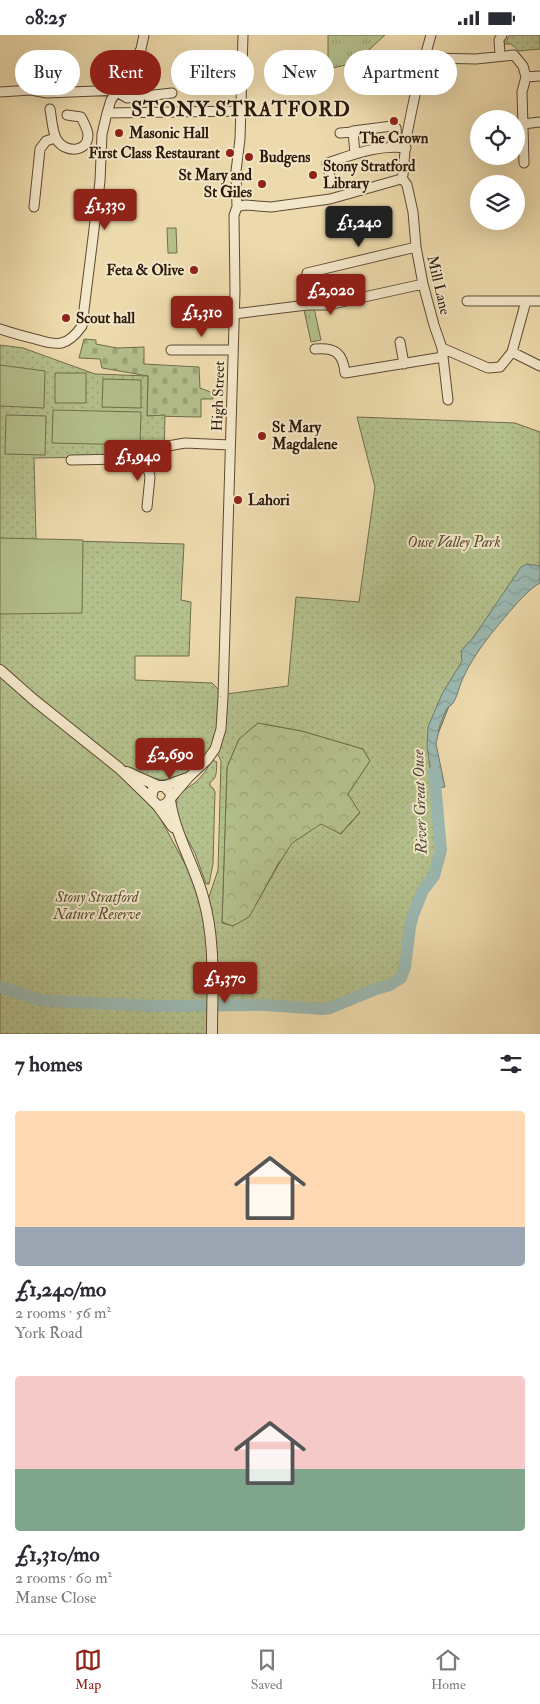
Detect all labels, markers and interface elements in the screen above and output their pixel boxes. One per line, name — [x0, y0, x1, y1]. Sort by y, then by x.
text: 08:25 — [25, 6, 66, 30]
chip: Buy — [15, 50, 80, 95]
chip: Rent — [90, 50, 161, 95]
chip: Filters — [171, 50, 254, 95]
chip: New — [264, 50, 334, 95]
chip: Apartment — [344, 50, 457, 95]
district label: STONY STRATFORD — [131, 97, 351, 122]
map controls — [470, 110, 525, 230]
button: locate — [470, 110, 525, 165]
marker: The Crown — [388, 115, 400, 127]
place label: Masonic Hall — [128, 124, 209, 143]
marker: Masonic Hall — [113, 127, 125, 139]
place label: The Crown — [359, 129, 429, 148]
place label: First Class Restaurant — [88, 144, 220, 163]
marker: First Class Restaurant — [224, 147, 236, 159]
place label: Budgens — [259, 148, 311, 168]
marker: Budgens — [243, 151, 255, 163]
place label: Stony Stratford Library — [323, 157, 416, 194]
place label: St Mary and St Giles — [178, 166, 253, 202]
marker: Stony Stratford Library — [307, 169, 319, 181]
button: layers — [470, 175, 525, 230]
marker: St Mary and St Giles — [256, 178, 268, 190]
pin: £1,330 — [64, 189, 146, 231]
text: £1,330 — [85, 195, 125, 215]
pin: £1,240 — [318, 205, 400, 248]
text: £1,240 — [336, 212, 382, 232]
street label: Mill Lane — [422, 254, 455, 317]
place label: Feta & Olive — [106, 261, 185, 280]
marker: Feta & Olive — [188, 264, 200, 276]
pin: £2,020 — [290, 273, 372, 316]
text: £2,020 — [307, 280, 355, 300]
pin: £1,310 — [161, 295, 243, 338]
text: £1,310 — [182, 302, 222, 322]
place label: Scout hall — [76, 309, 135, 328]
marker: Scout hall — [60, 312, 72, 324]
street label: High Street — [208, 360, 229, 432]
place label: St Mary Magdalene — [271, 418, 338, 455]
marker: St Mary Magdalene — [256, 430, 268, 442]
pin: £1,940 — [97, 439, 179, 482]
text: £1,940 — [115, 446, 161, 466]
place label: Lahori — [248, 491, 290, 510]
marker: Lahori — [232, 494, 244, 506]
park label: Ouse Valley Park — [407, 533, 501, 552]
pin: £2,690 — [129, 737, 211, 780]
text: £2,690 — [146, 744, 194, 764]
water label: River Great Ouse — [408, 749, 432, 856]
park label: Stony Stratford Nature Reserve — [52, 888, 142, 924]
pin: £1,370 — [184, 961, 266, 1004]
text: £1,370 — [204, 968, 246, 988]
icon: filters — [497, 1050, 525, 1078]
text: 7 homes — [15, 1051, 82, 1078]
icon: home — [225, 1143, 315, 1233]
text: £1,240/mo — [15, 1276, 106, 1303]
text: 2 rooms · 56 m² — [15, 1303, 111, 1323]
text: York Road — [15, 1323, 83, 1343]
icon: home — [225, 1408, 315, 1498]
text: £1,310/mo — [15, 1541, 100, 1568]
text: 2 rooms · 60 m² — [15, 1568, 112, 1588]
text: Manse Close — [15, 1588, 96, 1608]
tab: Map — [74, 1646, 102, 1693]
tab: Saved — [251, 1646, 283, 1693]
tab: Home — [431, 1646, 466, 1693]

